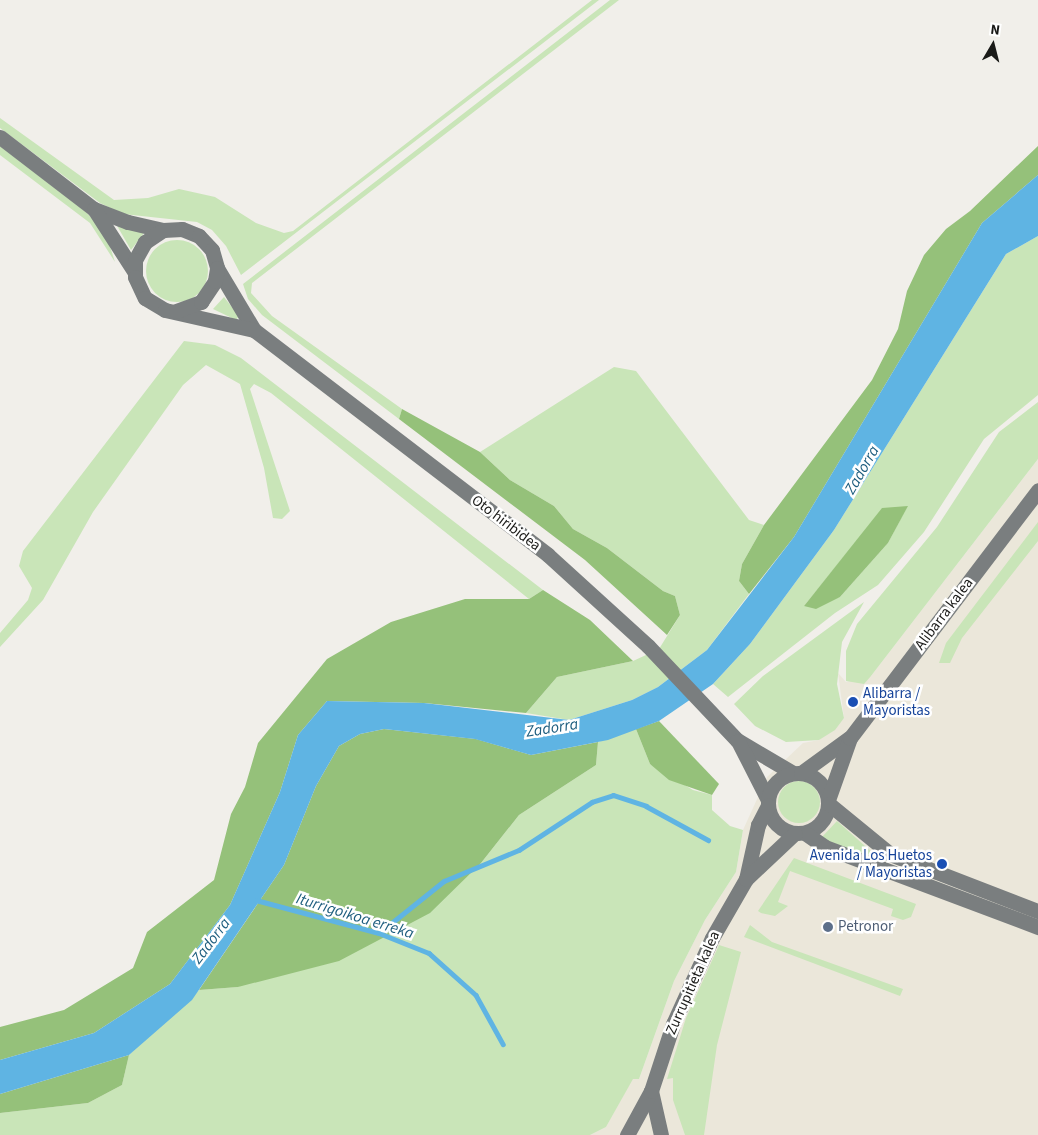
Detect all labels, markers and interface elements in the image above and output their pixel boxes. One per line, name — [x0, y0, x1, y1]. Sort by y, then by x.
north arrow — [968, 20, 1018, 70]
text: N — [989, 20, 1001, 41]
water label: Zadorra — [841, 442, 883, 498]
street label: Oto hiribidea — [468, 491, 544, 555]
street label: Alibarra kalea — [911, 574, 977, 654]
place label: Alibarra / Mayoristas — [863, 684, 930, 719]
marker: Alibarra / Mayoristas — [847, 696, 859, 708]
water label: Zadorra — [525, 714, 579, 742]
place label: Avenida Los Huetos / Mayoristas — [810, 846, 932, 881]
marker: Avenida Los Huetos / Mayoristas — [936, 858, 948, 870]
water label: Iturrigoikoa erreka — [294, 889, 416, 943]
water label: Zadorra — [188, 914, 234, 968]
place label: Petronor — [838, 918, 893, 936]
marker: Petronor — [822, 921, 834, 933]
street label: Zurrupitieta kalea — [662, 928, 724, 1038]

